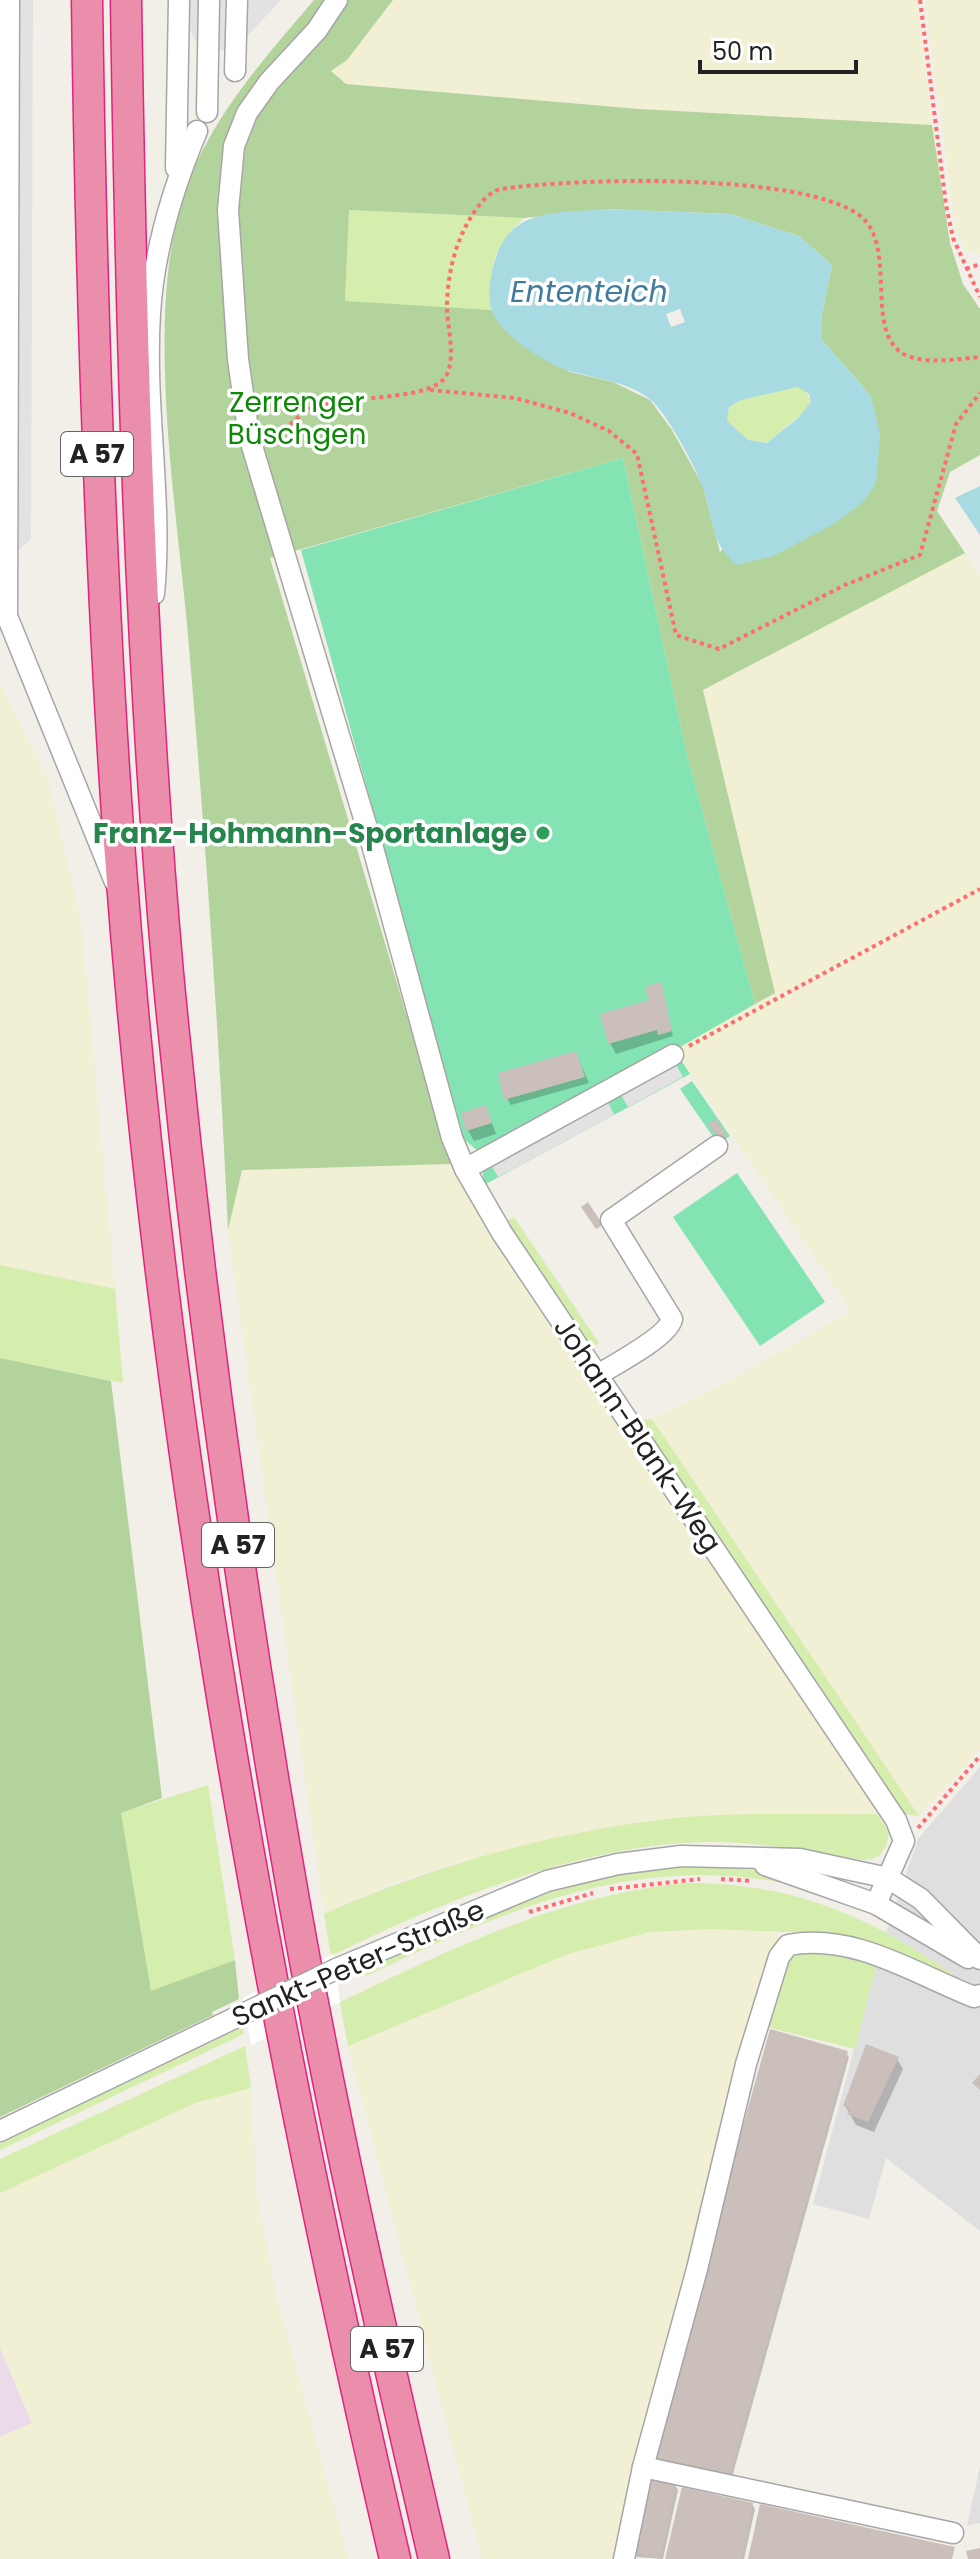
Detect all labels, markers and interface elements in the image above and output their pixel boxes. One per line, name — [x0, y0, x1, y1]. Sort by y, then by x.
scale bar — [700, 24, 856, 74]
text: 50 m — [712, 35, 773, 68]
water label: Ententeich — [510, 270, 668, 313]
park label: Zerrenger Büschgen — [228, 383, 366, 454]
road number: A 57 — [61, 432, 133, 476]
place label: Franz-Hohmann-Sportanlage — [93, 814, 527, 853]
marker: Franz-Hohmann-Sportanlage — [534, 824, 552, 842]
street label: Johann-Blank-Weg — [544, 1310, 731, 1560]
road number: A 57 — [202, 1523, 274, 1567]
street label: Sankt-Peter-Straße — [226, 1890, 491, 2037]
road number: A 57 — [351, 2327, 423, 2371]

